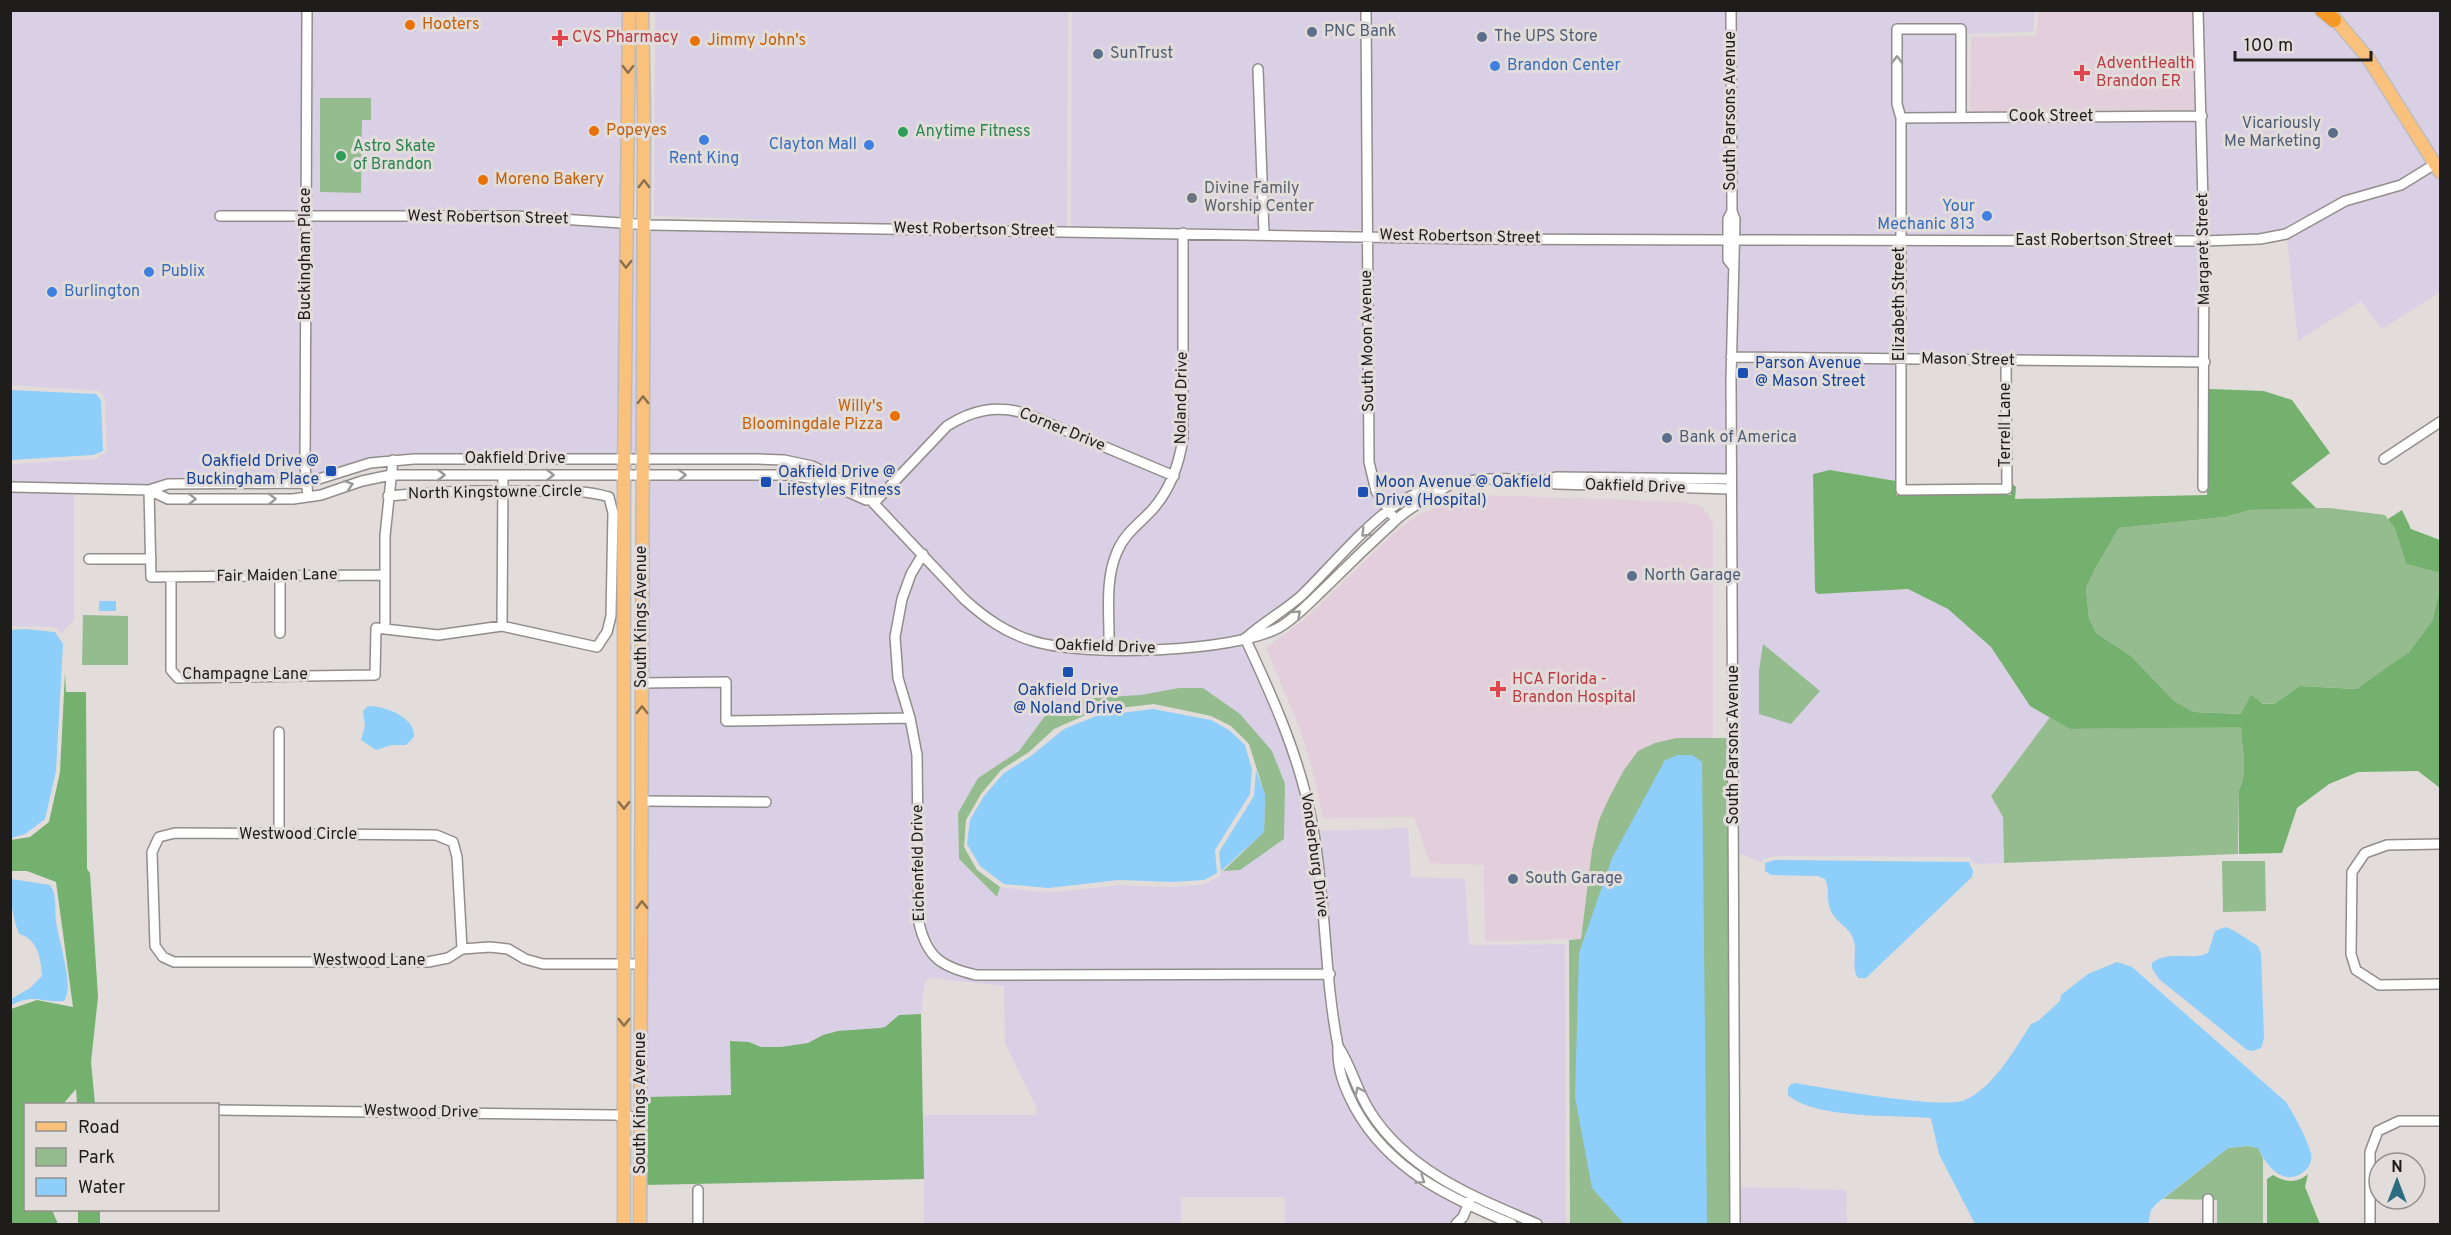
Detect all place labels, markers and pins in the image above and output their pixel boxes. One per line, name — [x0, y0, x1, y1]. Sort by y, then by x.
place label: Hooters — [422, 15, 479, 35]
marker: Hooters — [403, 18, 417, 32]
place label: PNC Bank — [1324, 22, 1396, 42]
marker: PNC Bank — [1305, 25, 1319, 39]
place label: The UPS Store — [1494, 27, 1598, 47]
place label: CVS Pharmacy — [572, 28, 678, 48]
marker: The UPS Store — [1475, 30, 1489, 44]
marker: CVS Pharmacy — [553, 31, 567, 45]
place label: Jimmy John's — [707, 31, 806, 51]
marker: Jimmy John's — [688, 34, 702, 48]
place label: SunTrust — [1110, 44, 1173, 64]
marker: SunTrust — [1091, 47, 1105, 61]
place label: AdventHealth Brandon ER — [2096, 54, 2195, 92]
place label: Brandon Center — [1507, 56, 1621, 76]
marker: Brandon Center — [1488, 59, 1502, 73]
marker: AdventHealth Brandon ER — [2073, 64, 2091, 82]
place label: Vicariously Me Marketing — [2224, 114, 2321, 152]
place label: Popeyes — [606, 121, 667, 141]
place label: Anytime Fitness — [915, 122, 1031, 142]
marker: Popeyes — [587, 124, 601, 138]
marker: Anytime Fitness — [896, 125, 910, 139]
marker: Vicariously Me Marketing — [2326, 126, 2340, 140]
marker: Rent King — [697, 133, 711, 147]
place label: Clayton Mall — [769, 135, 857, 155]
place label: Astro Skate of Brandon — [353, 137, 435, 175]
marker: Clayton Mall — [862, 138, 876, 152]
marker: Astro Skate of Brandon — [334, 149, 348, 163]
place label: Rent King — [669, 149, 739, 169]
place label: Moreno Bakery — [495, 170, 604, 190]
marker: Moreno Bakery — [476, 173, 490, 187]
place label: Divine Family Worship Center — [1204, 179, 1314, 217]
marker: Divine Family Worship Center — [1185, 191, 1199, 205]
place label: Your Mechanic 813 — [1877, 197, 1975, 235]
marker: Your Mechanic 813 — [1980, 209, 1994, 223]
place label: Publix — [161, 262, 205, 282]
marker: Publix — [142, 265, 156, 279]
place label: Burlington — [64, 282, 140, 302]
marker: Burlington — [45, 285, 59, 299]
place label: Parson Avenue @ Mason Street — [1755, 354, 1866, 392]
marker: Parson Avenue @ Mason Street — [1736, 366, 1750, 380]
place label: Willy's Bloomingdale Pizza — [742, 397, 883, 435]
marker: Willy's Bloomingdale Pizza — [888, 409, 902, 423]
place label: Bank of America — [1679, 428, 1797, 448]
marker: Bank of America — [1660, 431, 1674, 445]
place label: Oakfield Drive @ Buckingham Place — [186, 452, 319, 490]
place label: Oakfield Drive @ Lifestyles Fitness — [778, 463, 901, 501]
marker: Oakfield Drive @ Buckingham Place — [324, 464, 338, 478]
place label: Moon Avenue @ Oakfield Drive (Hospital) — [1375, 473, 1551, 511]
marker: Oakfield Drive @ Lifestyles Fitness — [759, 475, 773, 489]
marker: Moon Avenue @ Oakfield Drive (Hospital) — [1356, 485, 1370, 499]
place label: North Garage — [1644, 566, 1741, 586]
marker: North Garage — [1625, 569, 1639, 583]
marker: Oakfield Drive @ Noland Drive — [1061, 665, 1075, 679]
place label: HCA Florida - Brandon Hospital — [1512, 670, 1636, 708]
marker: HCA Florida - Brandon Hospital — [1489, 680, 1507, 698]
place label: Oakfield Drive @ Noland Drive — [1013, 681, 1123, 719]
place label: South Garage — [1525, 869, 1622, 889]
marker: South Garage — [1506, 872, 1520, 886]

